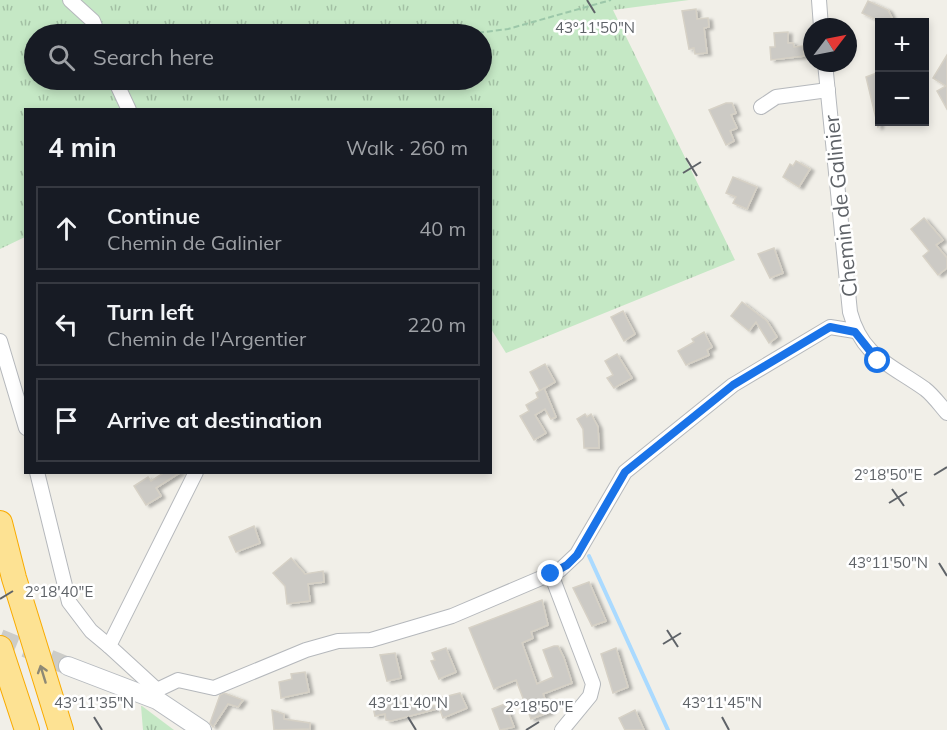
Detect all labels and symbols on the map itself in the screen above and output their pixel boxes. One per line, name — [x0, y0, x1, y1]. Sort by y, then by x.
text: 43°11'50"N — [555, 18, 635, 37]
north arrow — [803, 18, 857, 72]
street label: Chemin de Galinier — [817, 113, 862, 298]
route start — [864, 347, 890, 373]
text: 2°18'50"E — [854, 465, 922, 484]
text: 43°11'50"N — [848, 553, 928, 572]
route end — [537, 560, 563, 586]
text: 2°18'40"E — [25, 582, 93, 601]
one-way arrow — [37, 665, 48, 684]
text: 43°11'35"N — [54, 693, 134, 712]
text: 43°11'40"N — [368, 693, 448, 712]
text: 43°11'45"N — [682, 693, 762, 712]
text: 2°18'50"E — [505, 697, 573, 716]

